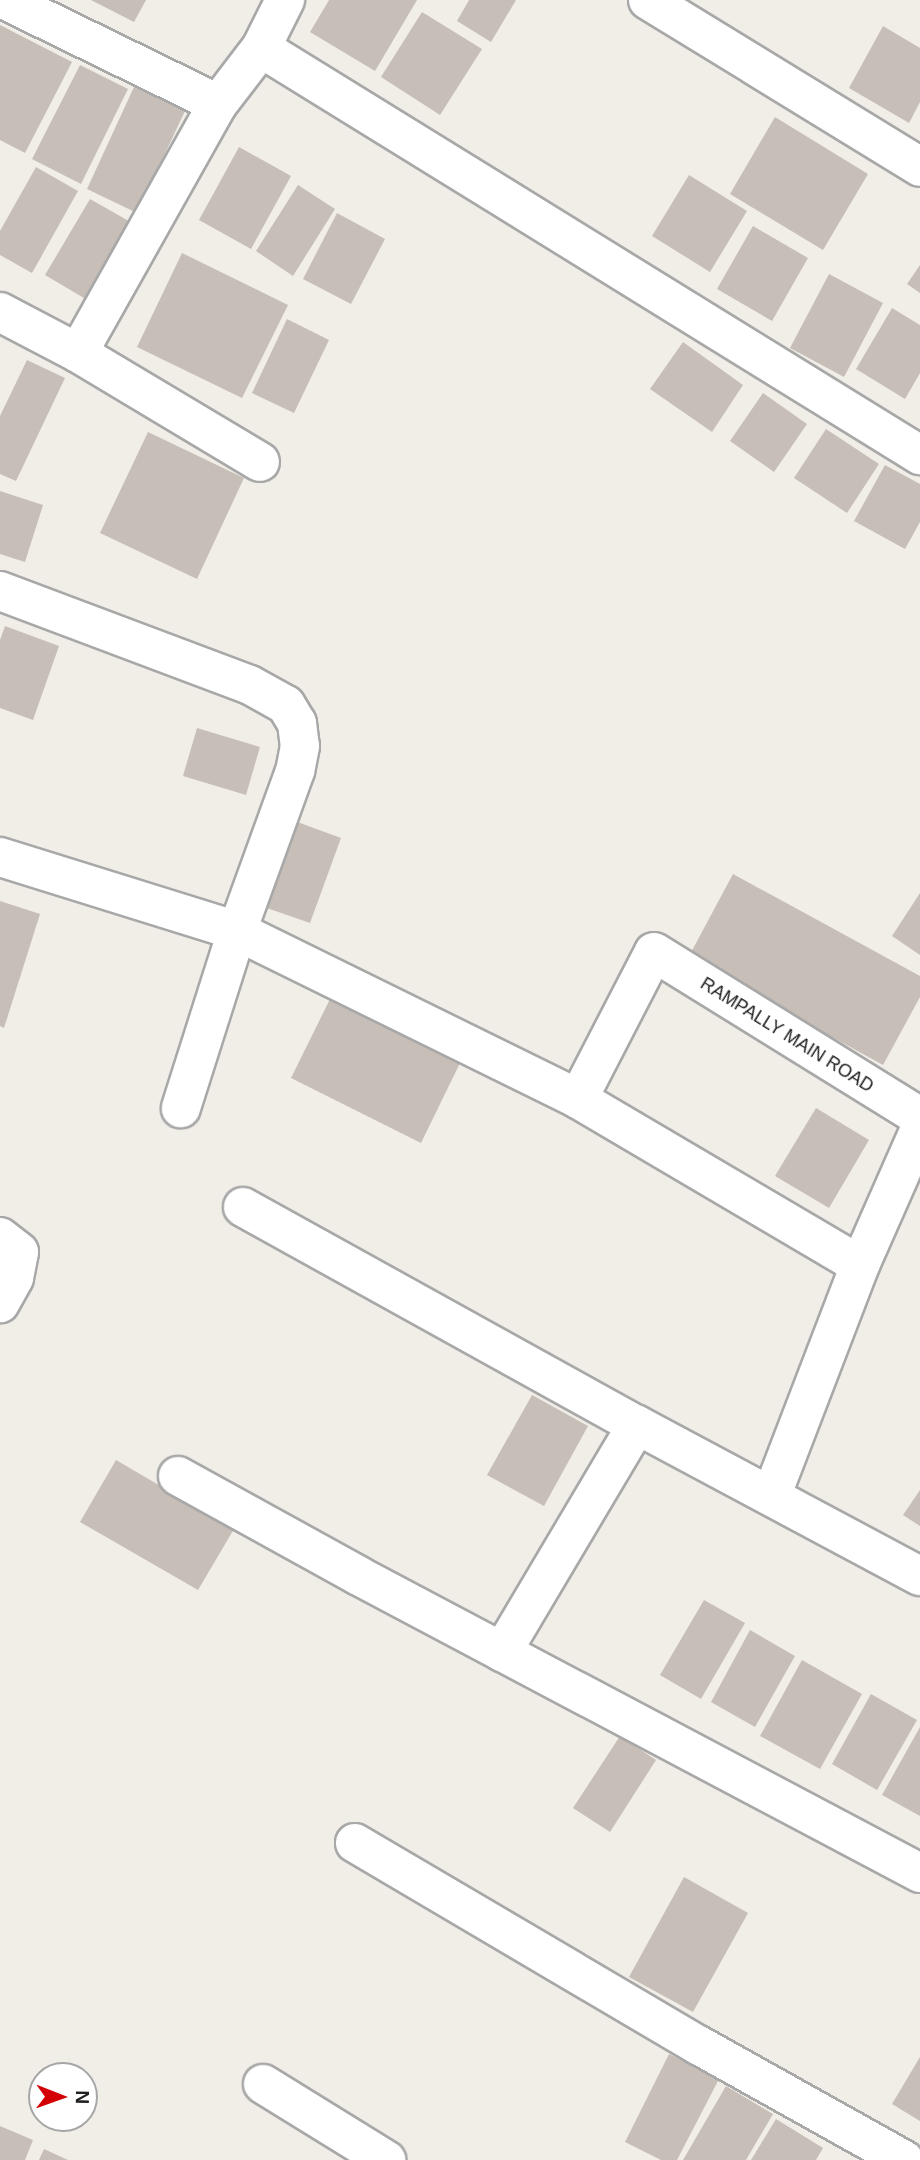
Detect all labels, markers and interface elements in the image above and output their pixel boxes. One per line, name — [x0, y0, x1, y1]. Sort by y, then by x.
street label: RAMPALLY MAIN ROAD — [696, 973, 878, 1097]
north arrow — [28, 2062, 98, 2132]
text: N — [72, 2090, 93, 2104]

